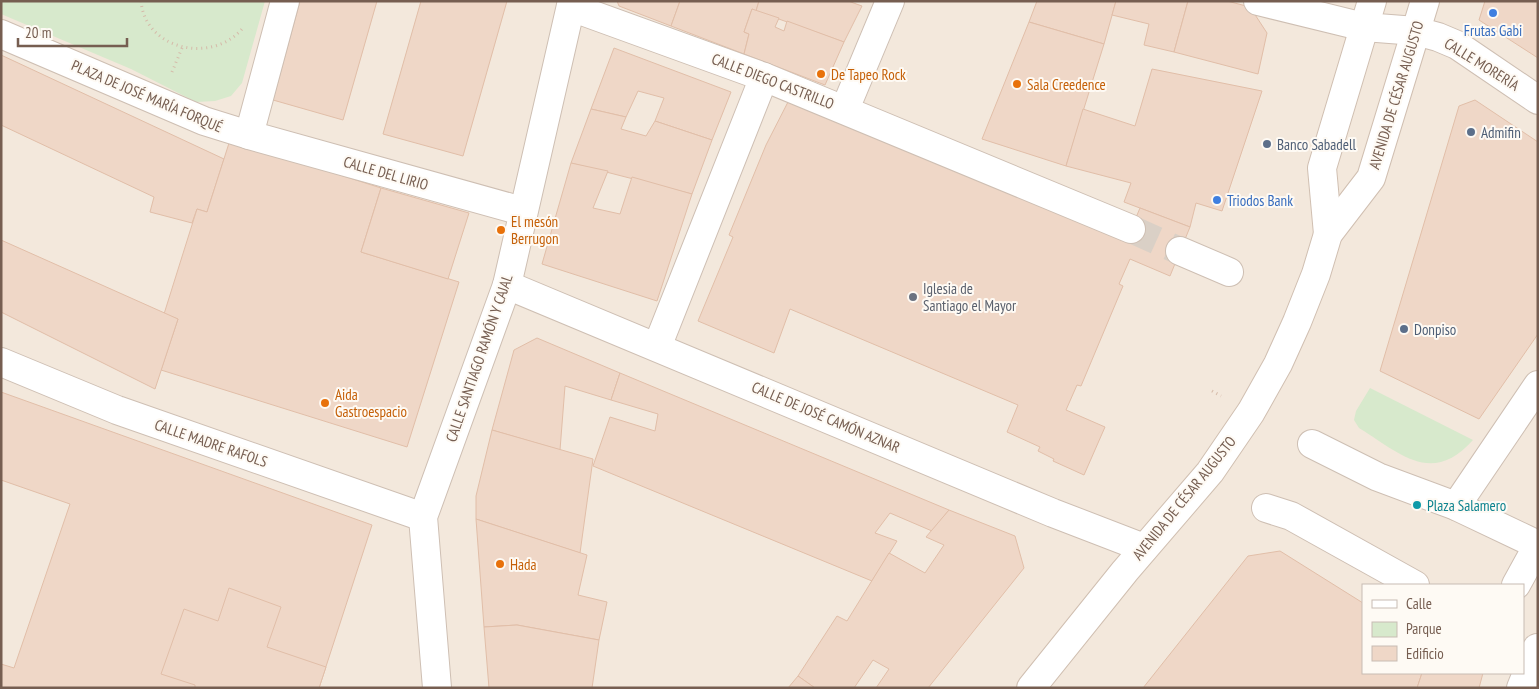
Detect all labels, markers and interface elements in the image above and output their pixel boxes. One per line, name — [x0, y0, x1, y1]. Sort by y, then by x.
marker: Frutas Gabi — [1487, 7, 1499, 19]
scale bar — [18, 15, 126, 47]
street label: AVENIDA DE CÉSAR AUGUSTO — [1364, 19, 1428, 171]
place label: Frutas Gabi — [1464, 21, 1522, 40]
text: 20 m — [25, 23, 51, 42]
street label: CALLE MORERÍA — [1441, 33, 1524, 95]
street label: CALLE DIEGO CASTRILLO — [709, 49, 837, 113]
street label: PLAZA DE JOSÉ MARÍA FORQUÉ — [69, 56, 225, 136]
place label: De Tapeo Rock — [831, 65, 906, 84]
marker: De Tapeo Rock — [815, 68, 827, 80]
place label: Sala Creedence — [1027, 75, 1106, 94]
marker: Sala Creedence — [1011, 78, 1023, 90]
place label: Admifin — [1481, 123, 1521, 142]
marker: Admifin — [1465, 126, 1477, 138]
place label: Banco Sabadell — [1277, 135, 1357, 154]
marker: Banco Sabadell — [1261, 138, 1273, 150]
street label: CALLE DEL LIRIO — [341, 152, 431, 194]
place label: Triodos Bank — [1227, 191, 1293, 210]
marker: Triodos Bank — [1211, 194, 1223, 206]
place label: El mesón Berrugon — [511, 212, 559, 248]
marker: El mesón Berrugon — [495, 224, 507, 236]
street label: CALLE SANTIAGO RAMÓN Y CAJAL — [441, 271, 517, 444]
place label: Iglesia de Santiago el Mayor — [923, 279, 1017, 315]
marker: Iglesia de Santiago el Mayor — [907, 291, 919, 303]
place label: Donpiso — [1414, 320, 1456, 339]
marker: Donpiso — [1398, 323, 1410, 335]
street label: CALLE DE JOSÉ CAMÓN AZNAR — [749, 377, 903, 457]
place label: Aida Gastroespacio — [335, 385, 407, 421]
marker: Aida Gastroespacio — [319, 397, 331, 409]
street label: CALLE MADRE RAFOLS — [152, 415, 270, 471]
street label: AVENIDA DE CÉSAR AUGUSTO — [1128, 432, 1240, 564]
place label: Plaza Salamero — [1427, 496, 1506, 515]
marker: Plaza Salamero — [1411, 499, 1423, 511]
place label: Hada — [510, 555, 537, 574]
marker: Hada — [494, 558, 506, 570]
legend — [1362, 584, 1524, 674]
text: Calle — [1406, 594, 1432, 613]
text: Parque — [1406, 619, 1442, 638]
text: Edificio — [1406, 644, 1444, 663]

